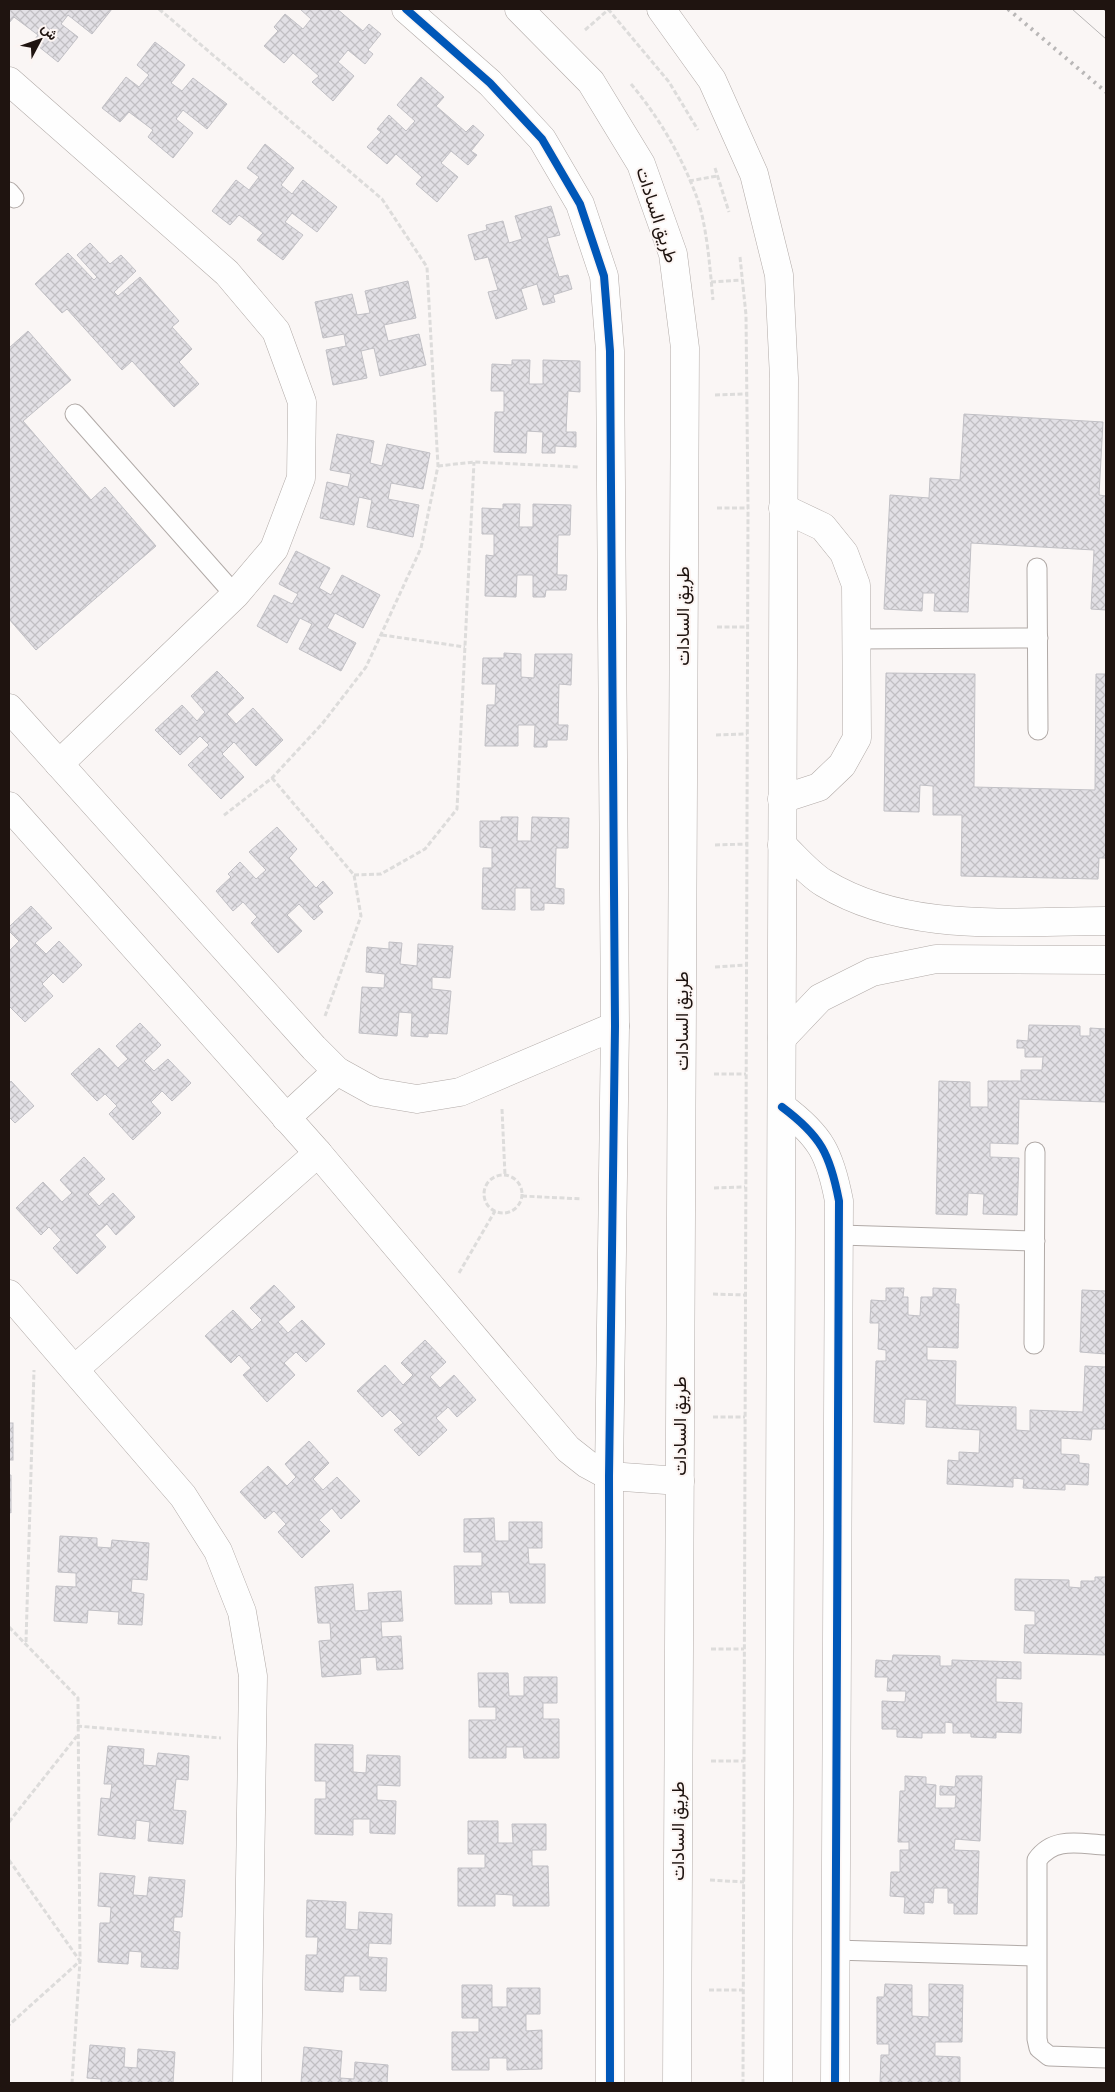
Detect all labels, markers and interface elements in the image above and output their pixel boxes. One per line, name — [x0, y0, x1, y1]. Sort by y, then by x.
north arrow — [15, 15, 65, 65]
text: ش — [37, 19, 62, 44]
street label: طريق السادات — [631, 164, 684, 266]
street label: طريق السادات — [671, 566, 694, 666]
street label: طريق السادات — [670, 971, 693, 1071]
street label: طريق السادات — [668, 1376, 691, 1476]
street label: طريق السادات — [666, 1781, 689, 1881]

